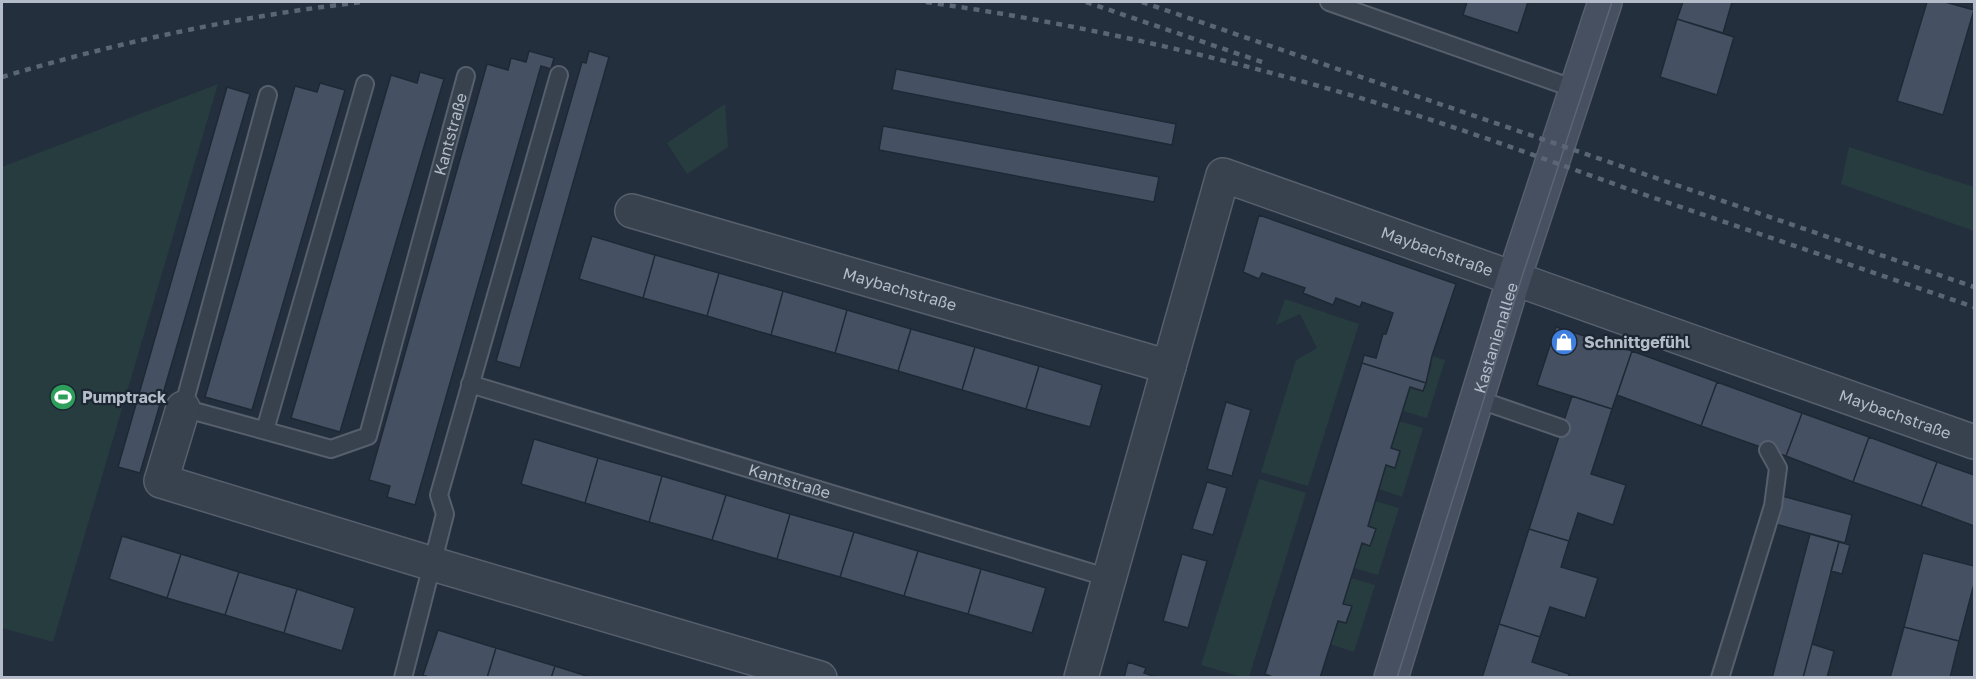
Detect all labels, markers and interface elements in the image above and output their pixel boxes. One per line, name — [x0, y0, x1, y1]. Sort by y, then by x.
street label: Kantstraße — [429, 91, 471, 178]
street label: Maybachstraße — [1378, 222, 1496, 280]
street label: Maybachstraße — [841, 263, 959, 315]
street label: Kastanienallee — [1469, 280, 1522, 396]
shop icon: Schnittgefühl — [1549, 327, 1579, 357]
place label: Schnittgefühl — [1584, 332, 1691, 352]
sports icon: Pumptrack — [48, 382, 78, 412]
street label: Maybachstraße — [1836, 385, 1954, 443]
place label: Pumptrack — [82, 387, 167, 407]
street label: Kantstraße — [746, 459, 833, 503]

